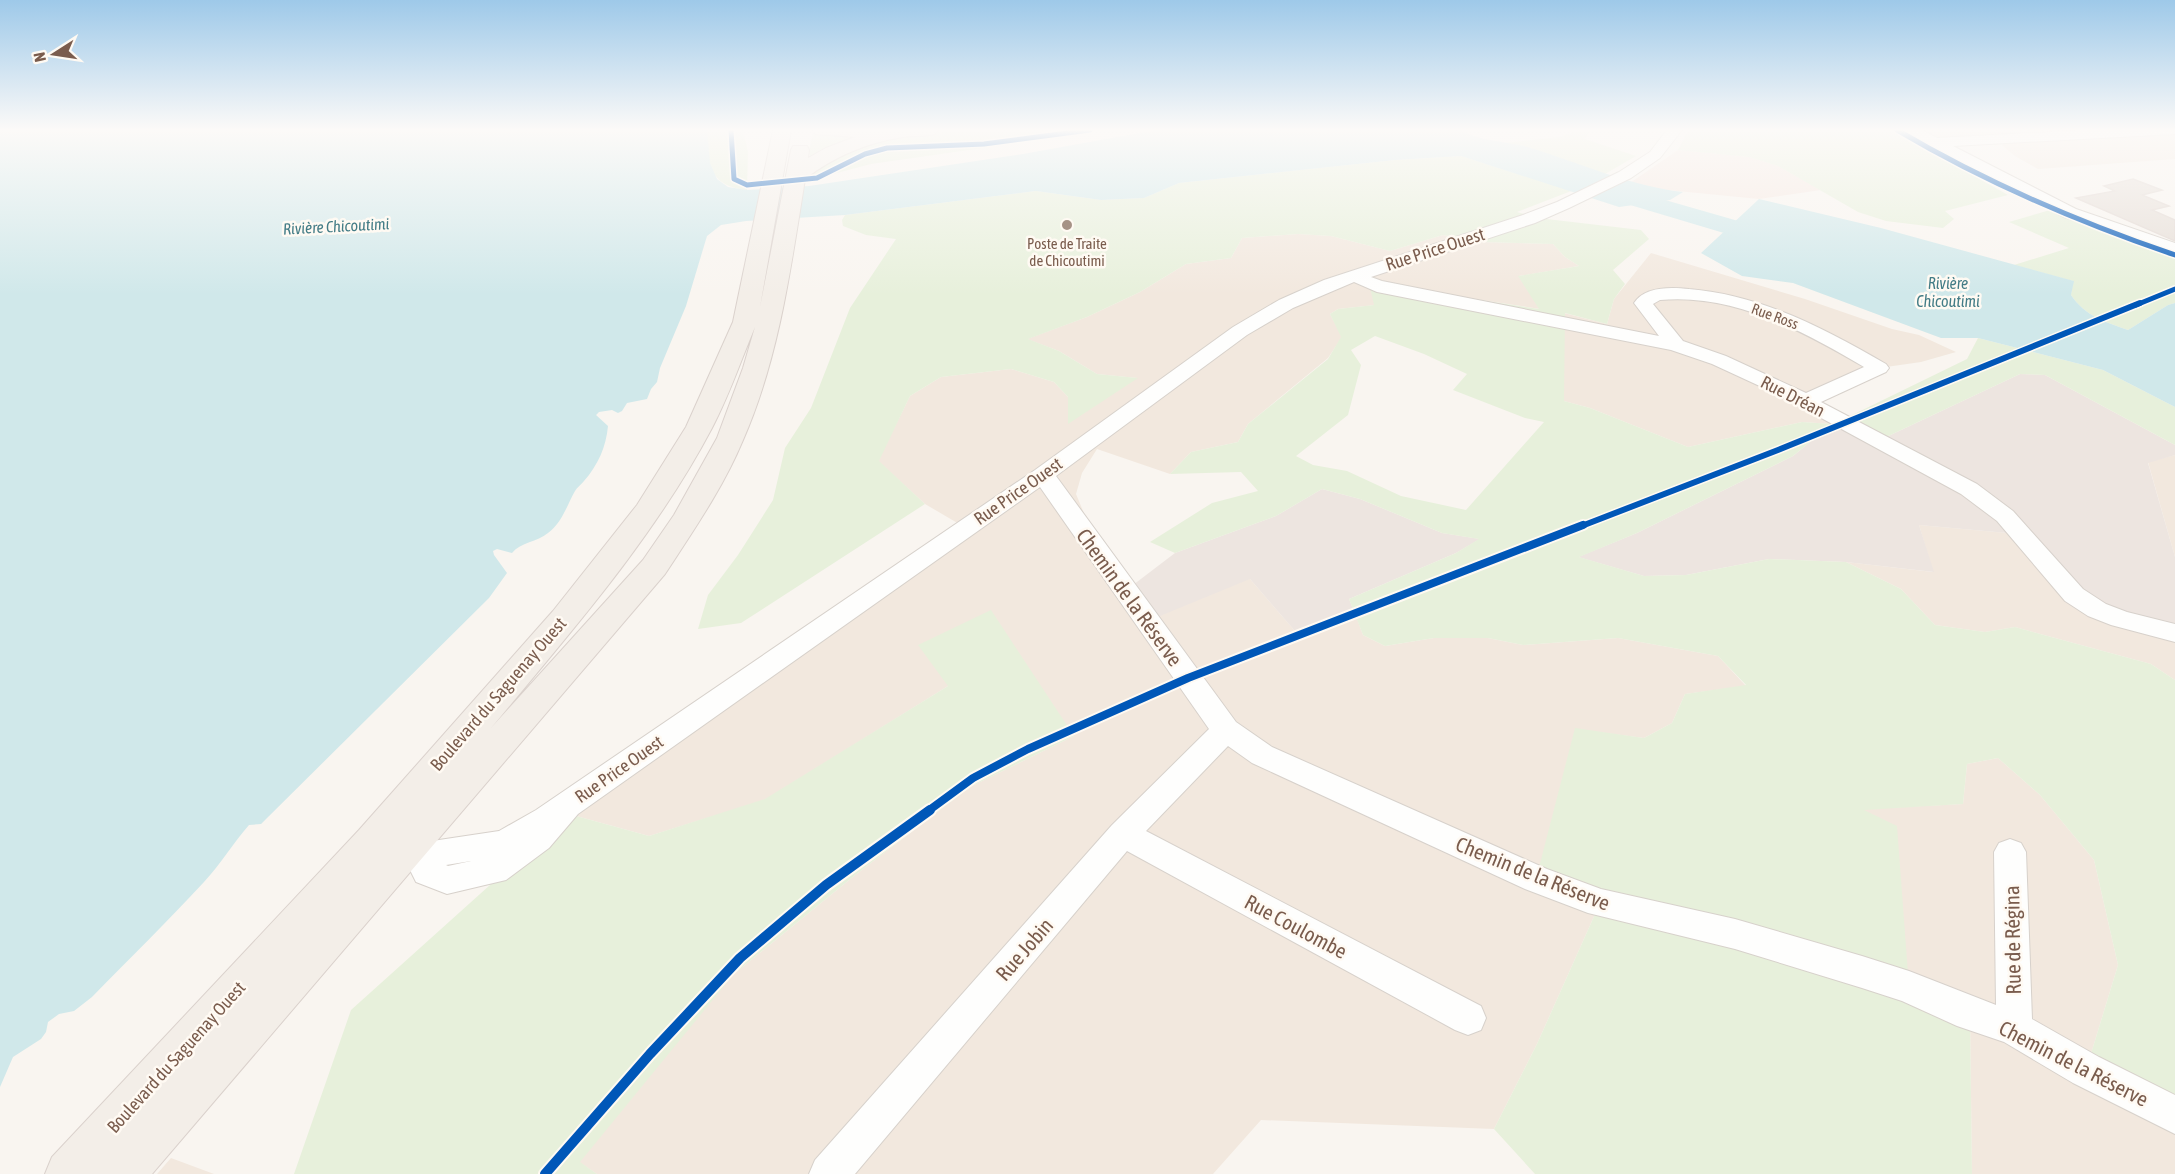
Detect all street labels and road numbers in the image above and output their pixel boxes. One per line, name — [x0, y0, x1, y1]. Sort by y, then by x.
street label: Rue Price Ouest — [1383, 223, 1487, 275]
street label: Rue Ross — [1749, 300, 1801, 332]
street label: Rue Dréan — [1757, 371, 1829, 421]
street label: Rue Price Ouest — [970, 453, 1066, 529]
street label: Chemin de la Réserve — [1072, 524, 1188, 670]
street label: Boulevard du Saguenay Ouest — [426, 613, 570, 775]
street label: Rue Price Ouest — [571, 731, 667, 807]
street label: Chemin de la Réserve — [1453, 831, 1613, 915]
street label: Rue de Régina — [1999, 885, 2025, 995]
street label: Rue Coulombe — [1241, 889, 1351, 963]
street label: Rue Jobin — [990, 913, 1058, 985]
street label: Boulevard du Saguenay Ouest — [103, 977, 249, 1137]
street label: Chemin de la Réserve — [1996, 1015, 2152, 1111]

